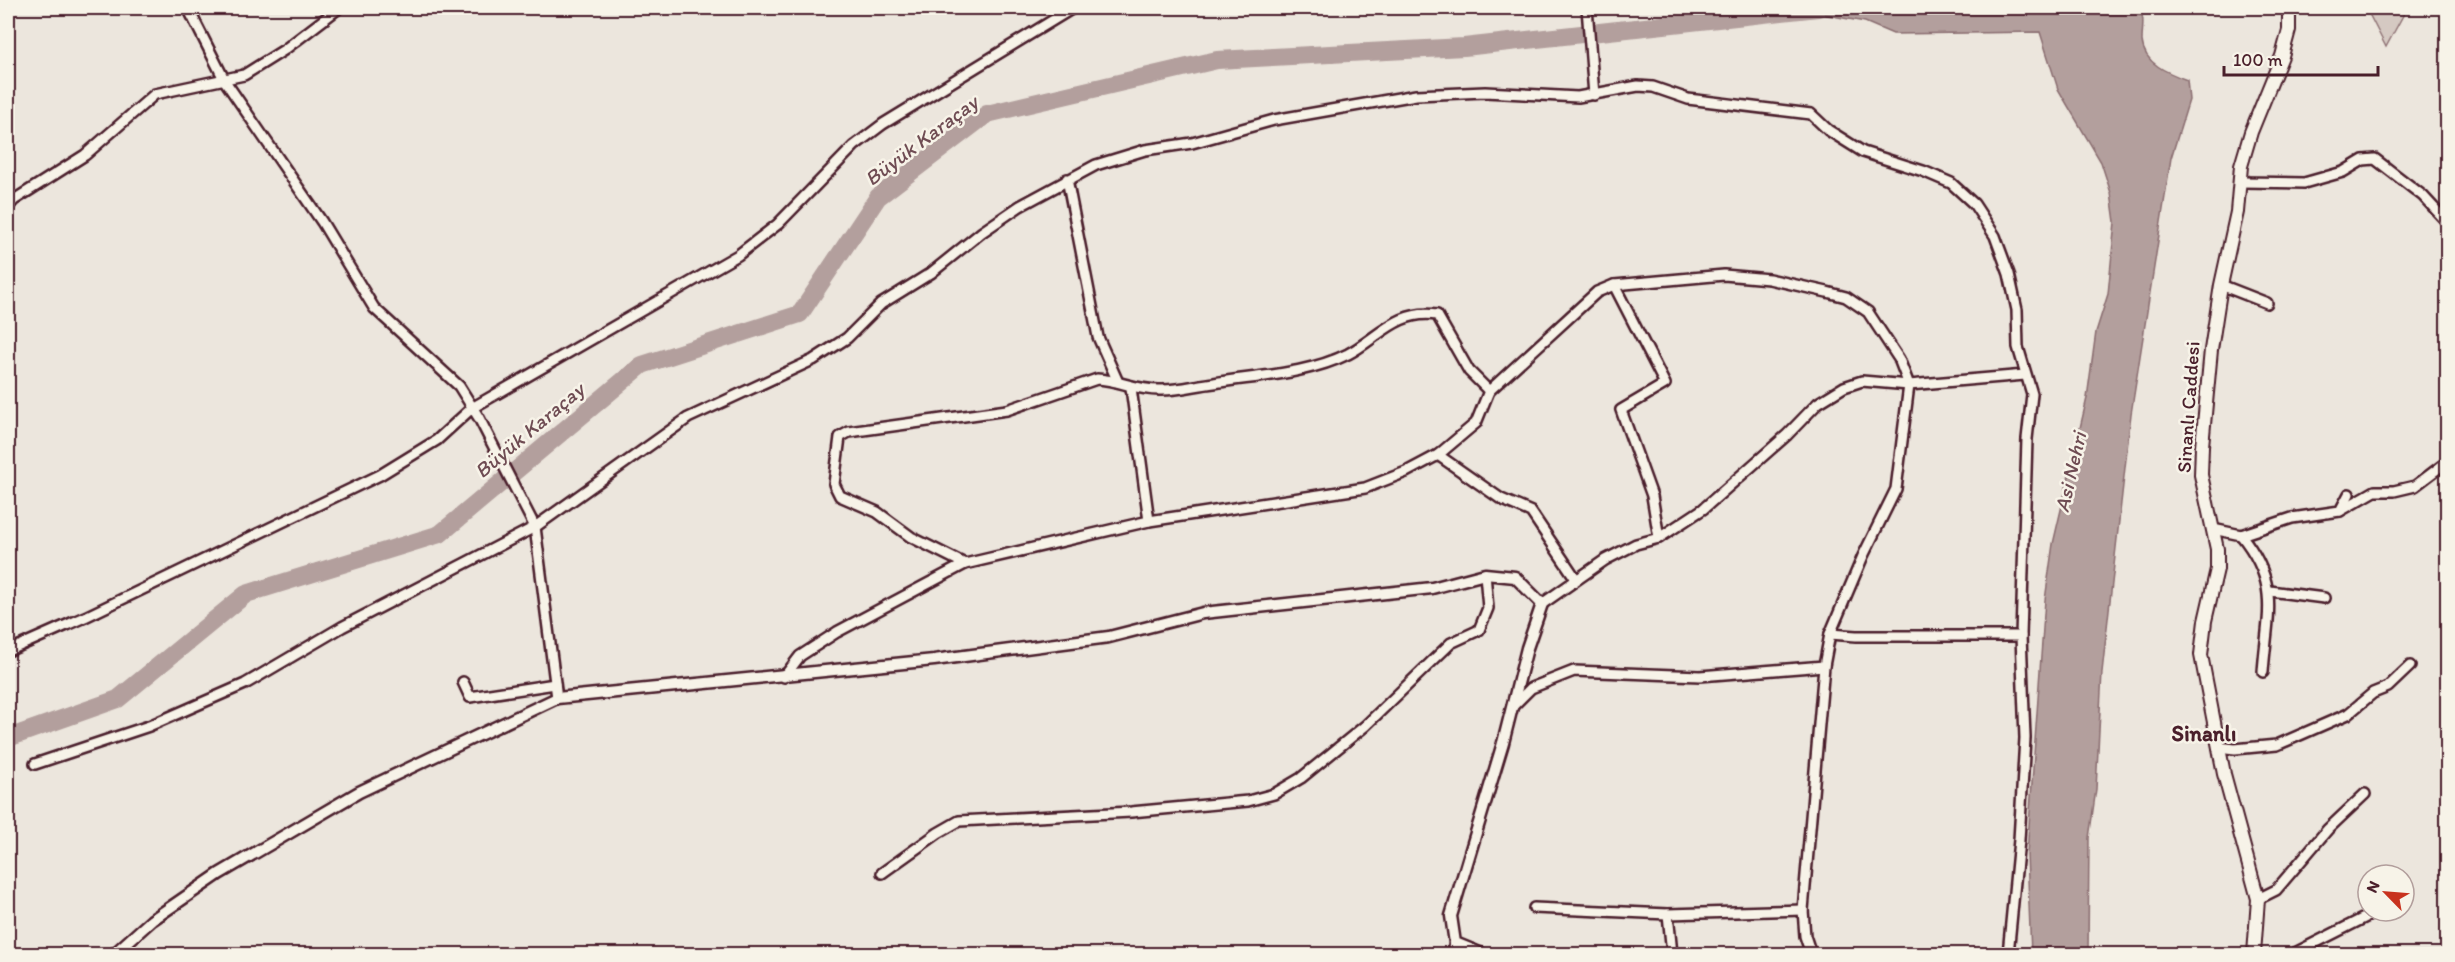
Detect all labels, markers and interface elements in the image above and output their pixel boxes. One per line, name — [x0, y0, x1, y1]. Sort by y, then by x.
scale bar — [2224, 39, 2378, 77]
text: 100 m — [2233, 49, 2283, 71]
water label: Büyük Karaçay — [859, 88, 984, 191]
street label: Sinanlı Caddesi — [2171, 340, 2205, 474]
water label: Büyük Karaçay — [469, 376, 591, 483]
water label: Asi Nehri — [2049, 427, 2092, 514]
district label: Sinanlı — [2172, 720, 2236, 747]
north arrow — [2356, 863, 2416, 923]
text: N — [2362, 878, 2384, 896]

